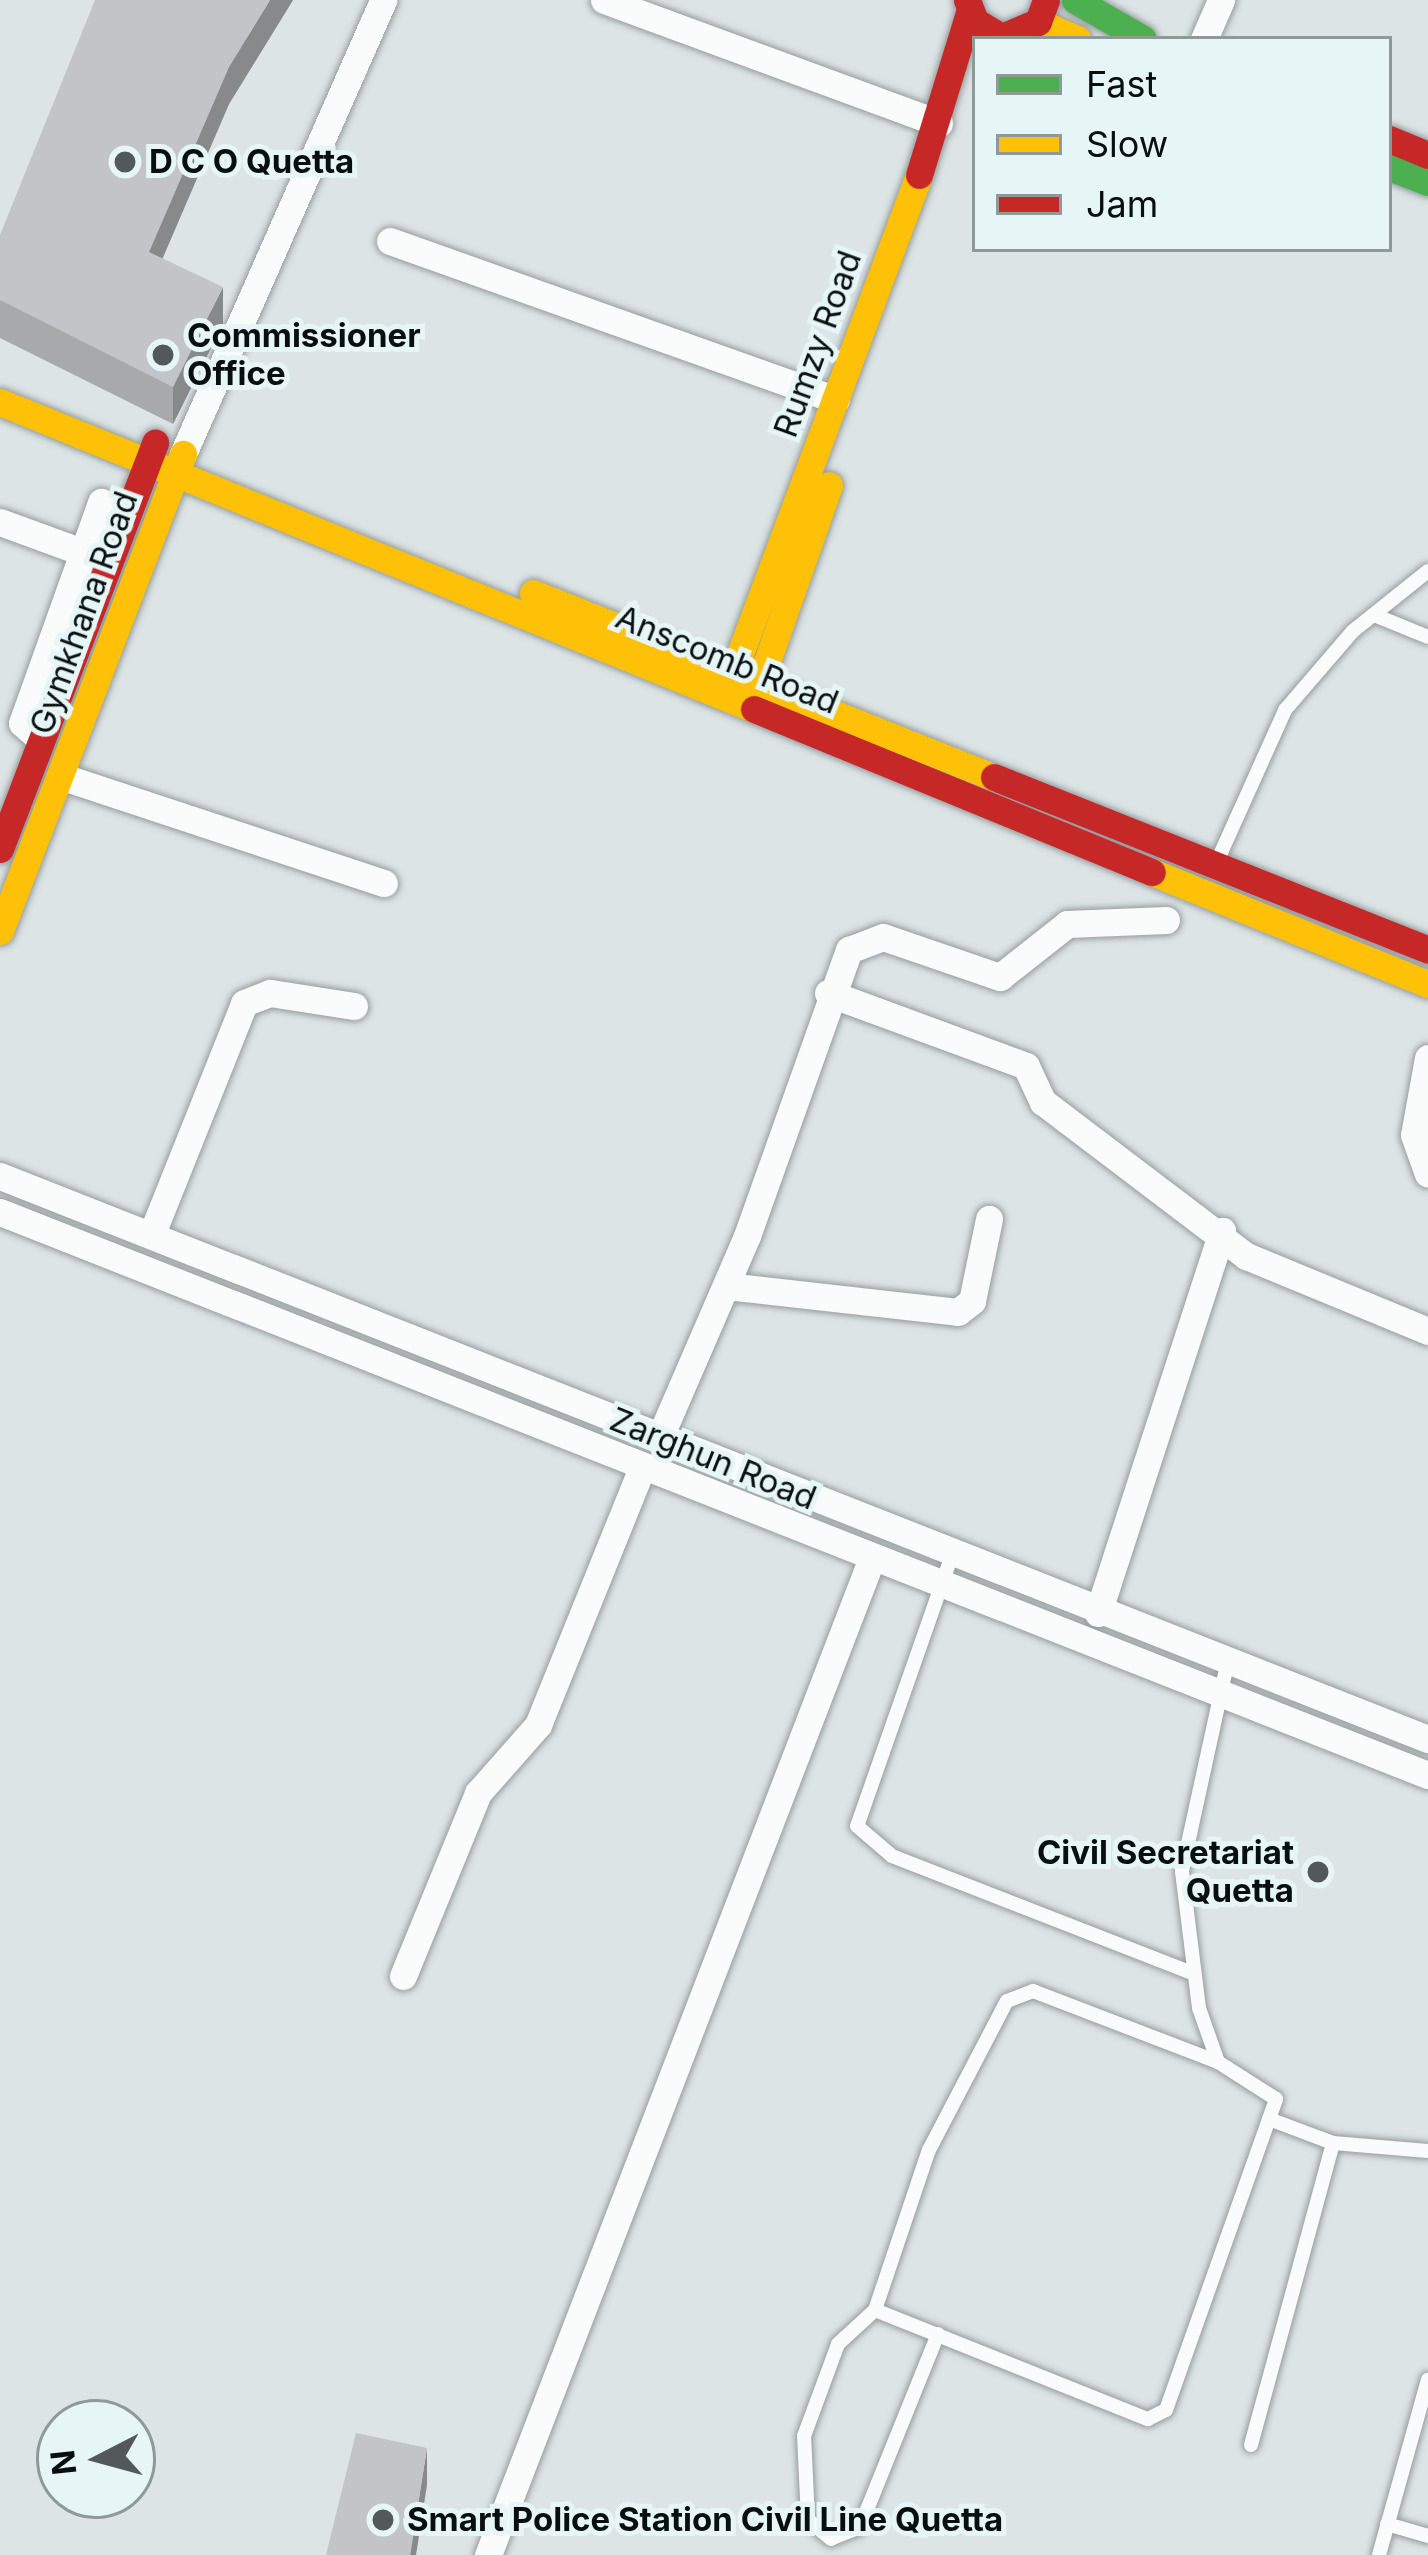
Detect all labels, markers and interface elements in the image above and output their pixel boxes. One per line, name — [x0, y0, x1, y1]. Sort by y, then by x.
legend — [972, 36, 1392, 252]
text: Fast — [1086, 62, 1157, 106]
text: Slow — [1086, 122, 1168, 166]
place label: D C O Quetta — [149, 142, 354, 182]
marker: D C O Quetta — [112, 149, 138, 175]
text: Jam — [1086, 182, 1158, 226]
street label: Rumzy Road — [766, 245, 870, 443]
place label: Commissioner Office — [187, 316, 421, 394]
marker: Commissioner Office — [150, 342, 176, 368]
street label: Gymkhana Road — [22, 486, 146, 740]
street label: Anscomb Road — [610, 597, 844, 723]
street label: Zarghun Road — [604, 1400, 822, 1518]
place label: Civil Secretariat Quetta — [1037, 1833, 1294, 1911]
marker: Civil Secretariat Quetta — [1305, 1859, 1331, 1885]
north arrow — [36, 2399, 156, 2519]
text: N — [42, 2448, 84, 2477]
place label: Smart Police Station Civil Line Quetta — [407, 2500, 1003, 2540]
marker: Smart Police Station Civil Line Quetta — [370, 2507, 396, 2533]

